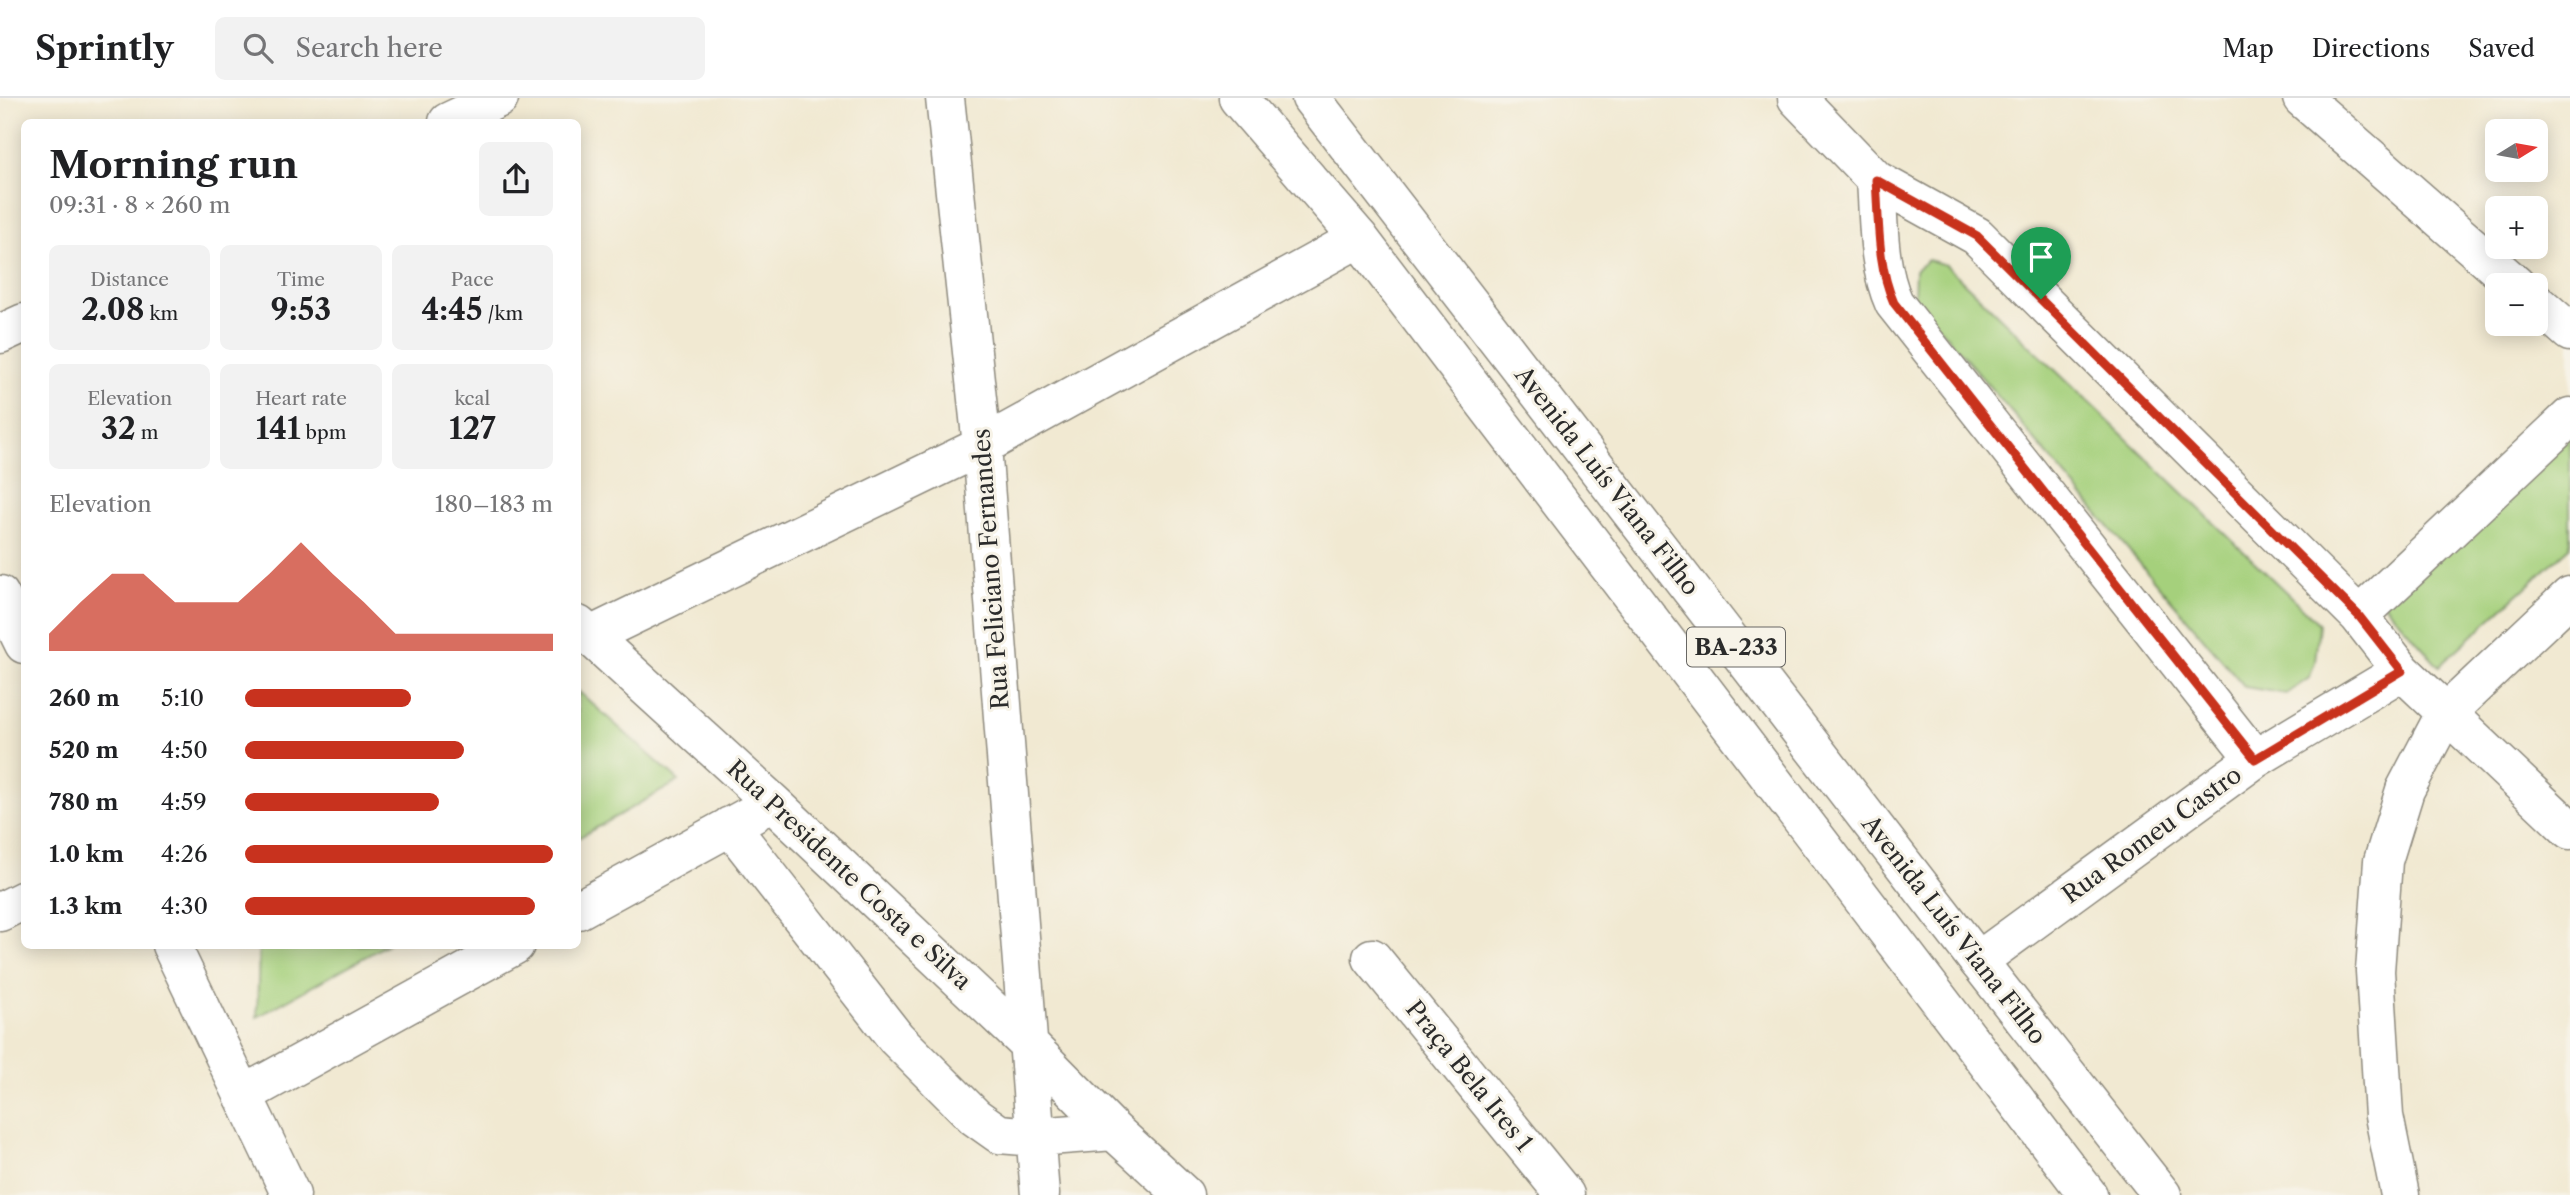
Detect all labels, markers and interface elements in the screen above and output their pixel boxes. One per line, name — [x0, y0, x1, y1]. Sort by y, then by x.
search box — [215, 17, 705, 80]
text: Sprintly — [35, 28, 173, 69]
icon: search — [239, 29, 277, 67]
text: Search here — [295, 32, 443, 64]
text: Map — [2222, 34, 2274, 63]
text: Directions — [2312, 34, 2430, 63]
text: Saved — [2468, 34, 2535, 63]
north arrow — [2485, 119, 2548, 182]
map controls — [2485, 119, 2548, 336]
text: Morning run — [49, 141, 298, 188]
button: share — [479, 142, 553, 216]
text: 09:31 · 8 × 260 m — [49, 191, 230, 219]
button: + — [2485, 196, 2548, 259]
pin — [2011, 227, 2071, 299]
icon: arrive — [2022, 238, 2060, 276]
text: Distance — [90, 268, 169, 291]
text: Time — [277, 268, 325, 291]
text: Pace — [451, 268, 494, 291]
button: − — [2485, 273, 2548, 336]
text: 2.08 — [81, 291, 144, 328]
text: 9:53 — [271, 291, 331, 328]
text: 4:45 — [422, 291, 483, 328]
text: km — [144, 302, 178, 325]
text: /km — [483, 302, 523, 325]
street label: Avenida Luís Viana Filho — [1508, 360, 1706, 601]
text: Elevation — [87, 387, 172, 410]
text: Heart rate — [255, 387, 347, 410]
text: kcal — [454, 387, 490, 410]
text: 32 — [101, 410, 136, 447]
text: 141 — [256, 410, 300, 447]
text: 127 — [449, 410, 496, 447]
text: m — [136, 421, 158, 444]
text: bpm — [300, 421, 346, 444]
street label: Rua Feliciano Fernandes — [966, 428, 1015, 711]
text: Elevation — [49, 490, 152, 518]
text: 180–183 m — [435, 490, 553, 518]
road number: BA-233 — [1687, 628, 1785, 666]
text: 260 m — [49, 684, 120, 712]
text: 5:10 — [161, 684, 204, 712]
text: 520 m — [49, 736, 119, 764]
text: 4:50 — [161, 736, 208, 764]
street label: Rua Presidente Costa e Silva — [721, 754, 978, 996]
street label: Rua Romeu Castro — [2056, 760, 2247, 909]
text: 780 m — [49, 788, 119, 816]
text: 4:59 — [161, 788, 207, 816]
street label: Avenida Luís Viana Filho — [1855, 809, 2053, 1050]
text: 1.0 km — [49, 840, 124, 868]
text: 4:26 — [161, 840, 207, 868]
text: 1.3 km — [49, 892, 123, 920]
text: 4:30 — [161, 892, 208, 920]
street label: Praça Bela Ires 1 — [1400, 995, 1539, 1157]

